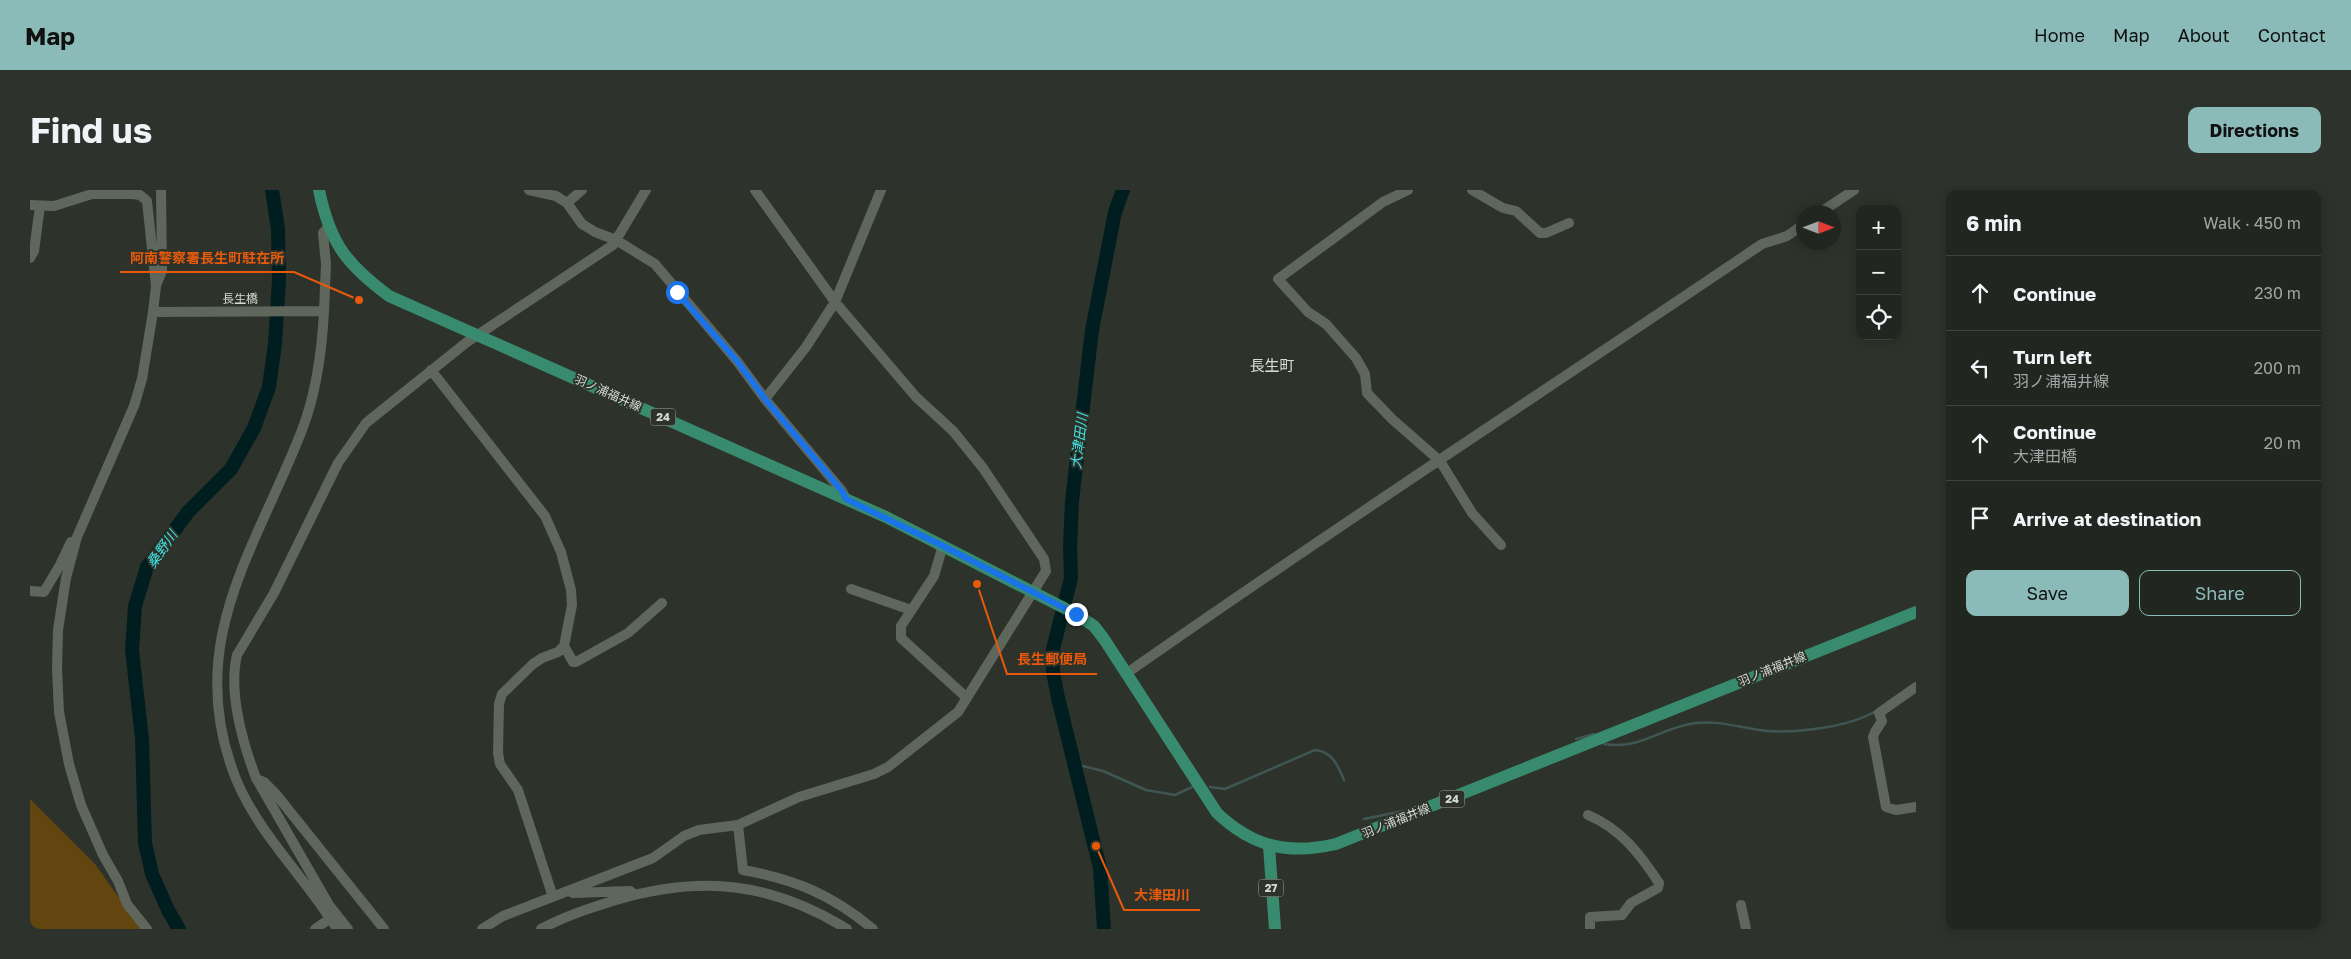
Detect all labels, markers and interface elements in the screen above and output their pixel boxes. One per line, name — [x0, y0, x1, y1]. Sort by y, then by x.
text: Map — [25, 21, 75, 50]
text: Home — [2034, 24, 2085, 46]
text: Map — [2113, 24, 2150, 46]
text: About — [2178, 24, 2230, 46]
text: Contact — [2258, 24, 2326, 46]
button: Directions — [2188, 107, 2321, 153]
text: Find us — [30, 109, 152, 151]
north arrow — [1796, 205, 1841, 250]
map controls — [1856, 205, 1901, 340]
button: + — [1856, 205, 1901, 250]
text: 6 min — [1966, 210, 2021, 236]
text: Walk · 450 m — [2203, 213, 2301, 233]
callout: 阿南警察署長生町駐在所 — [120, 243, 294, 272]
text: 阿南警察署長生町駐在所 — [130, 249, 284, 266]
button: − — [1856, 250, 1901, 295]
icon: ahead — [1966, 279, 1994, 307]
route start — [666, 281, 689, 304]
text: Continue — [2013, 282, 2096, 305]
text: 230 m — [2254, 283, 2301, 303]
street label: 長生橋 — [222, 291, 258, 306]
button: locate — [1856, 295, 1901, 340]
text: Turn left — [2013, 345, 2092, 368]
icon: left — [1966, 354, 1994, 382]
district label: 長生町 — [1249, 356, 1295, 374]
text: 200 m — [2254, 358, 2301, 378]
street label: 羽ノ浦福井線 — [572, 371, 644, 414]
text: 羽ノ浦福井線 — [2013, 371, 2109, 391]
road number: 24 — [650, 408, 676, 426]
water label: 大津田川 — [1067, 410, 1091, 470]
text: Continue — [2013, 420, 2096, 443]
icon: ahead — [1966, 429, 1994, 457]
text: 20 m — [2264, 433, 2301, 453]
text: 大津田橋 — [2013, 446, 2077, 466]
icon: arrive — [1966, 504, 1994, 532]
text: Arrive at destination — [2013, 507, 2201, 530]
water label: 桑野川 — [143, 525, 182, 571]
button: Save — [1966, 570, 2129, 616]
button: Share — [2139, 570, 2301, 616]
route end — [1065, 603, 1088, 626]
callout: 長生郵便局 — [1007, 645, 1097, 674]
street label: 羽ノ浦福井線 — [1736, 648, 1808, 689]
text: 長生郵便局 — [1017, 650, 1087, 667]
road number: 24 — [1440, 790, 1464, 808]
street label: 羽ノ浦福井線 — [1360, 800, 1432, 841]
road number: 27 — [1258, 880, 1284, 896]
callout: 大津田川 — [1124, 881, 1200, 910]
text: 大津田川 — [1134, 886, 1190, 903]

